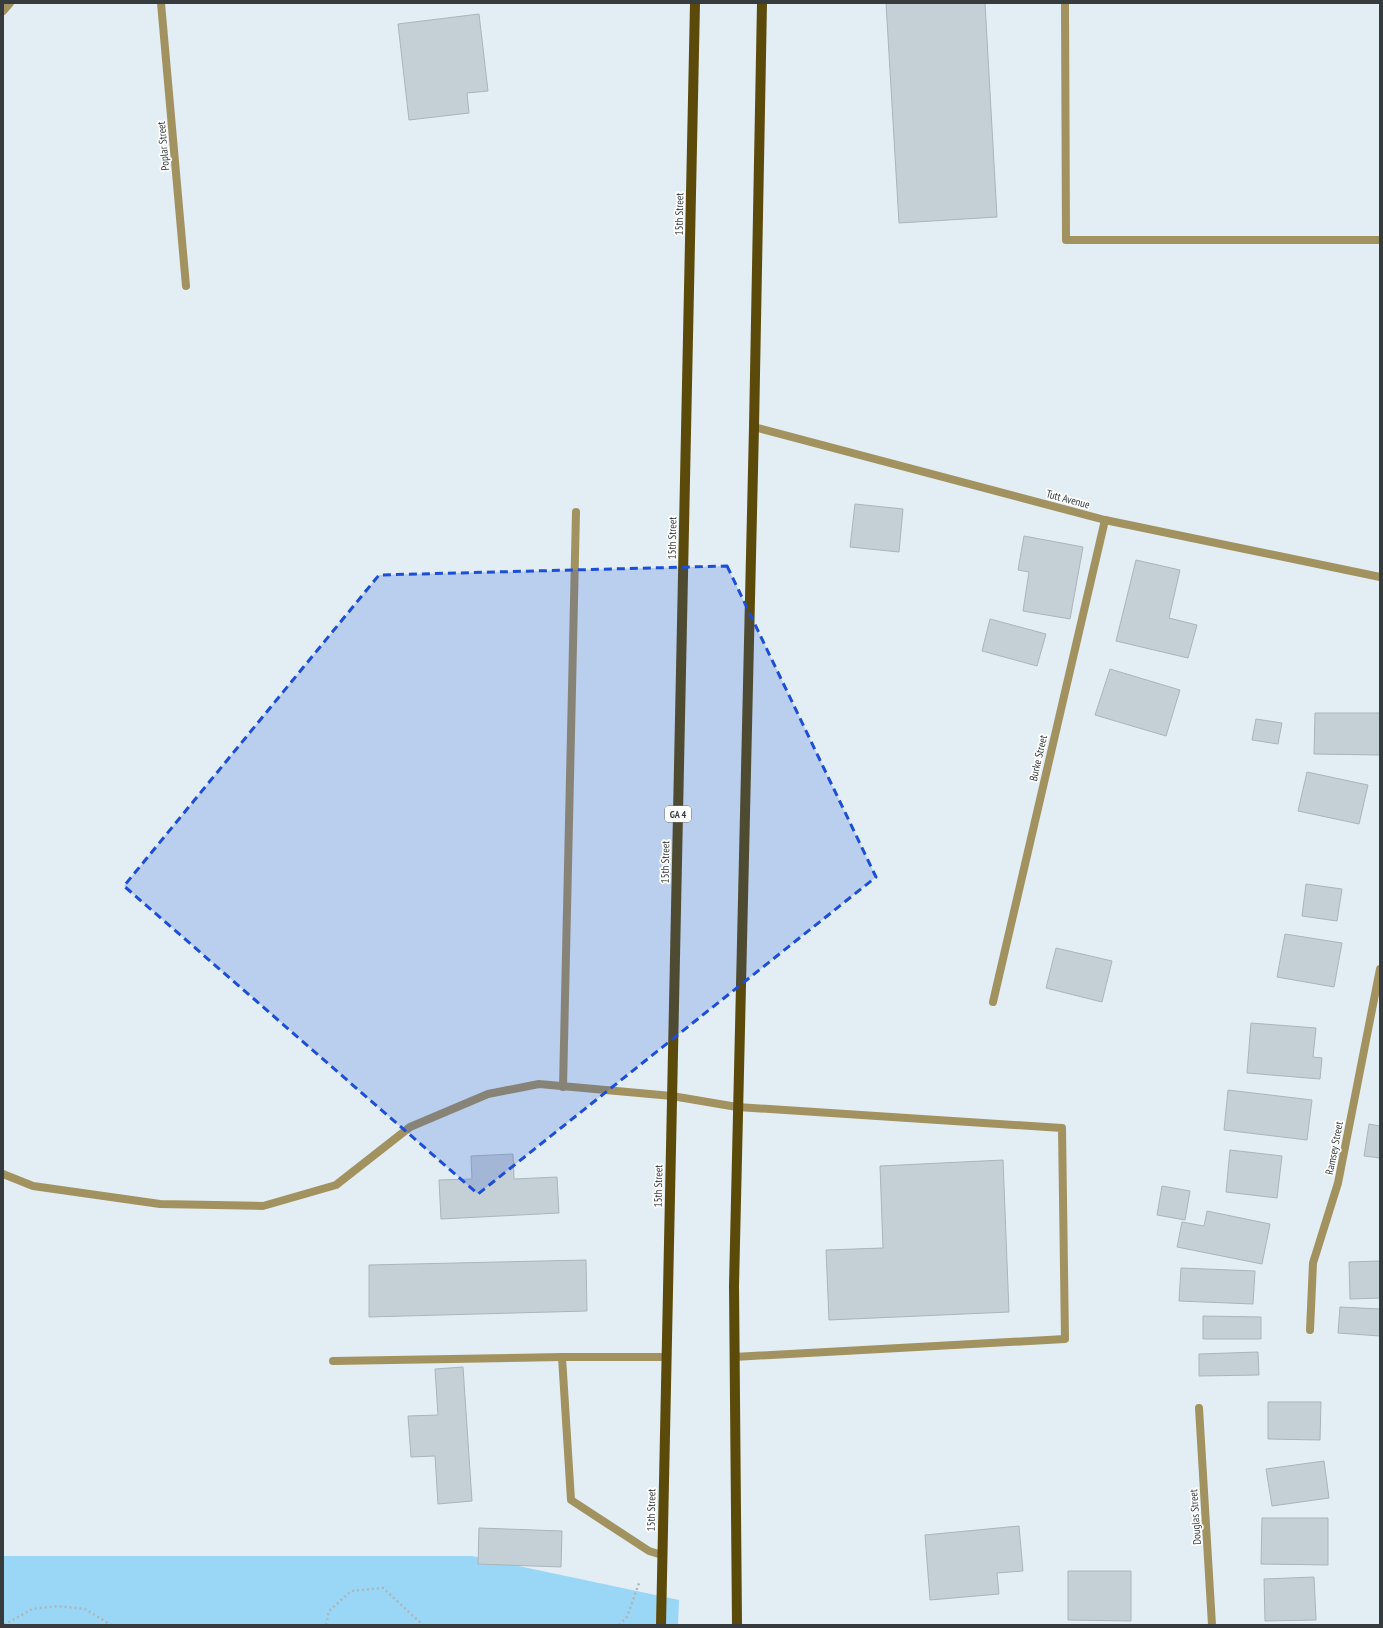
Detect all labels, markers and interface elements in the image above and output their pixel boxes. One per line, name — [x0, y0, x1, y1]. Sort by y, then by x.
street label: Poplar Street — [154, 121, 172, 171]
street label: 15th Street — [672, 192, 686, 236]
street label: Tutt Avenue — [1045, 486, 1092, 512]
street label: 15th Street — [665, 516, 679, 560]
street label: Burke Street — [1026, 734, 1050, 782]
road number: GA 4 — [665, 806, 691, 822]
street label: 15th Street — [658, 840, 672, 884]
street label: Ramsey Street — [1322, 1120, 1346, 1176]
street label: 15th Street — [651, 1164, 665, 1208]
street label: 15th Street — [644, 1488, 658, 1532]
street label: Douglas Street — [1186, 1489, 1204, 1545]

